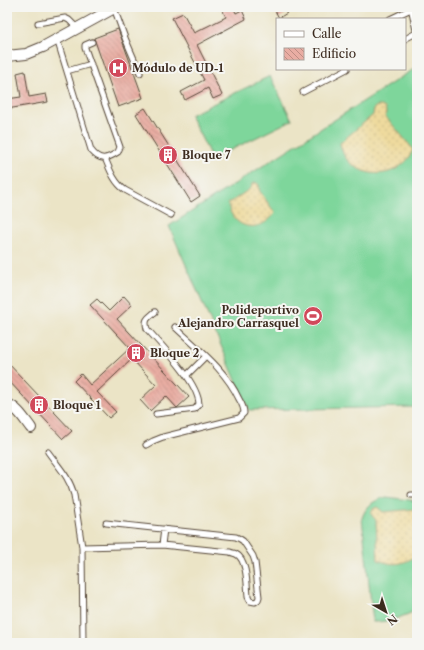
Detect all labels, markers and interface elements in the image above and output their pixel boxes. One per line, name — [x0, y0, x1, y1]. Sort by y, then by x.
legend — [276, 18, 406, 70]
text: Calle — [312, 26, 342, 41]
text: Edificio — [312, 46, 356, 61]
hospital icon: Módulo de UD-1 — [107, 57, 129, 79]
place label: Módulo de UD-1 — [132, 61, 224, 75]
building icon: Bloque 7 — [157, 144, 179, 166]
place label: Bloque 7 — [182, 148, 231, 162]
place label: Polideportivo Alejandro Carrasquel — [177, 303, 299, 330]
sports icon: Polideportivo Alejandro Carrasquel — [302, 305, 324, 327]
building icon: Bloque 2 — [125, 342, 147, 364]
place label: Bloque 2 — [150, 346, 200, 360]
building icon: Bloque 1 — [28, 394, 50, 416]
place label: Bloque 1 — [53, 398, 101, 412]
north arrow — [366, 592, 406, 632]
text: N — [384, 611, 400, 628]

